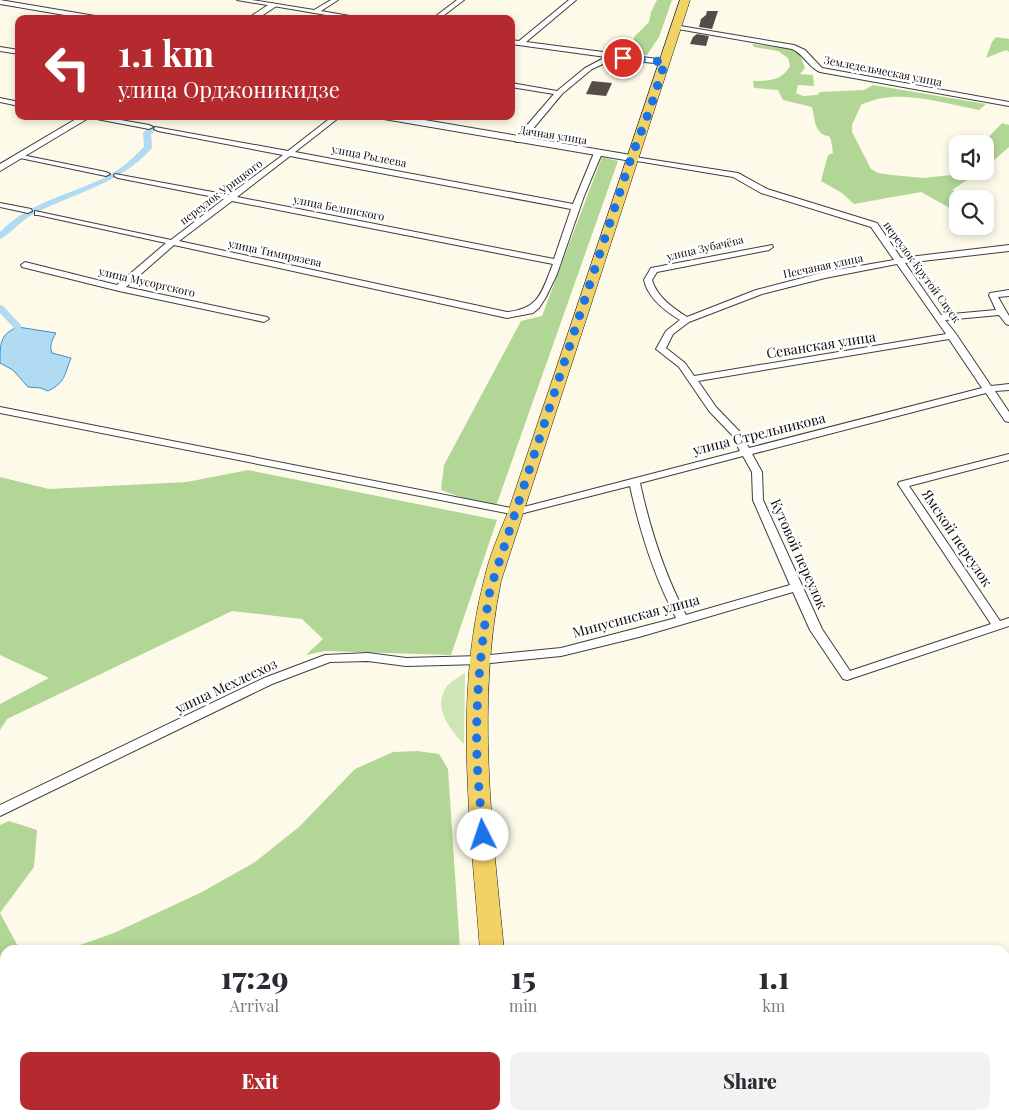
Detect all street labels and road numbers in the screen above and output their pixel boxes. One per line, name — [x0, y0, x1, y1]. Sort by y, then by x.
street label: Земледельческая улица — [823, 52, 944, 89]
street label: Дачная улица — [518, 122, 589, 147]
street label: улица Рылеева — [329, 141, 408, 170]
street label: переулок Урицкого — [176, 156, 265, 228]
street label: улица Белинского — [291, 191, 386, 224]
street label: переулок Крутой Спуск — [880, 218, 965, 326]
street label: улица Зубачёва — [664, 231, 745, 264]
street label: улица Тимирязева — [226, 235, 324, 270]
street label: Песчаная улица — [782, 250, 865, 281]
street label: улица Мусоргского — [96, 263, 197, 300]
street label: Севанская улица — [765, 326, 877, 363]
street label: улица Стрельникова — [690, 408, 827, 459]
street label: Ямской переулок — [917, 485, 997, 590]
street label: Кутовой переулок — [767, 496, 832, 612]
street label: Минусинская улица — [570, 589, 702, 642]
street label: улица Мехлесхоз — [171, 654, 280, 718]

